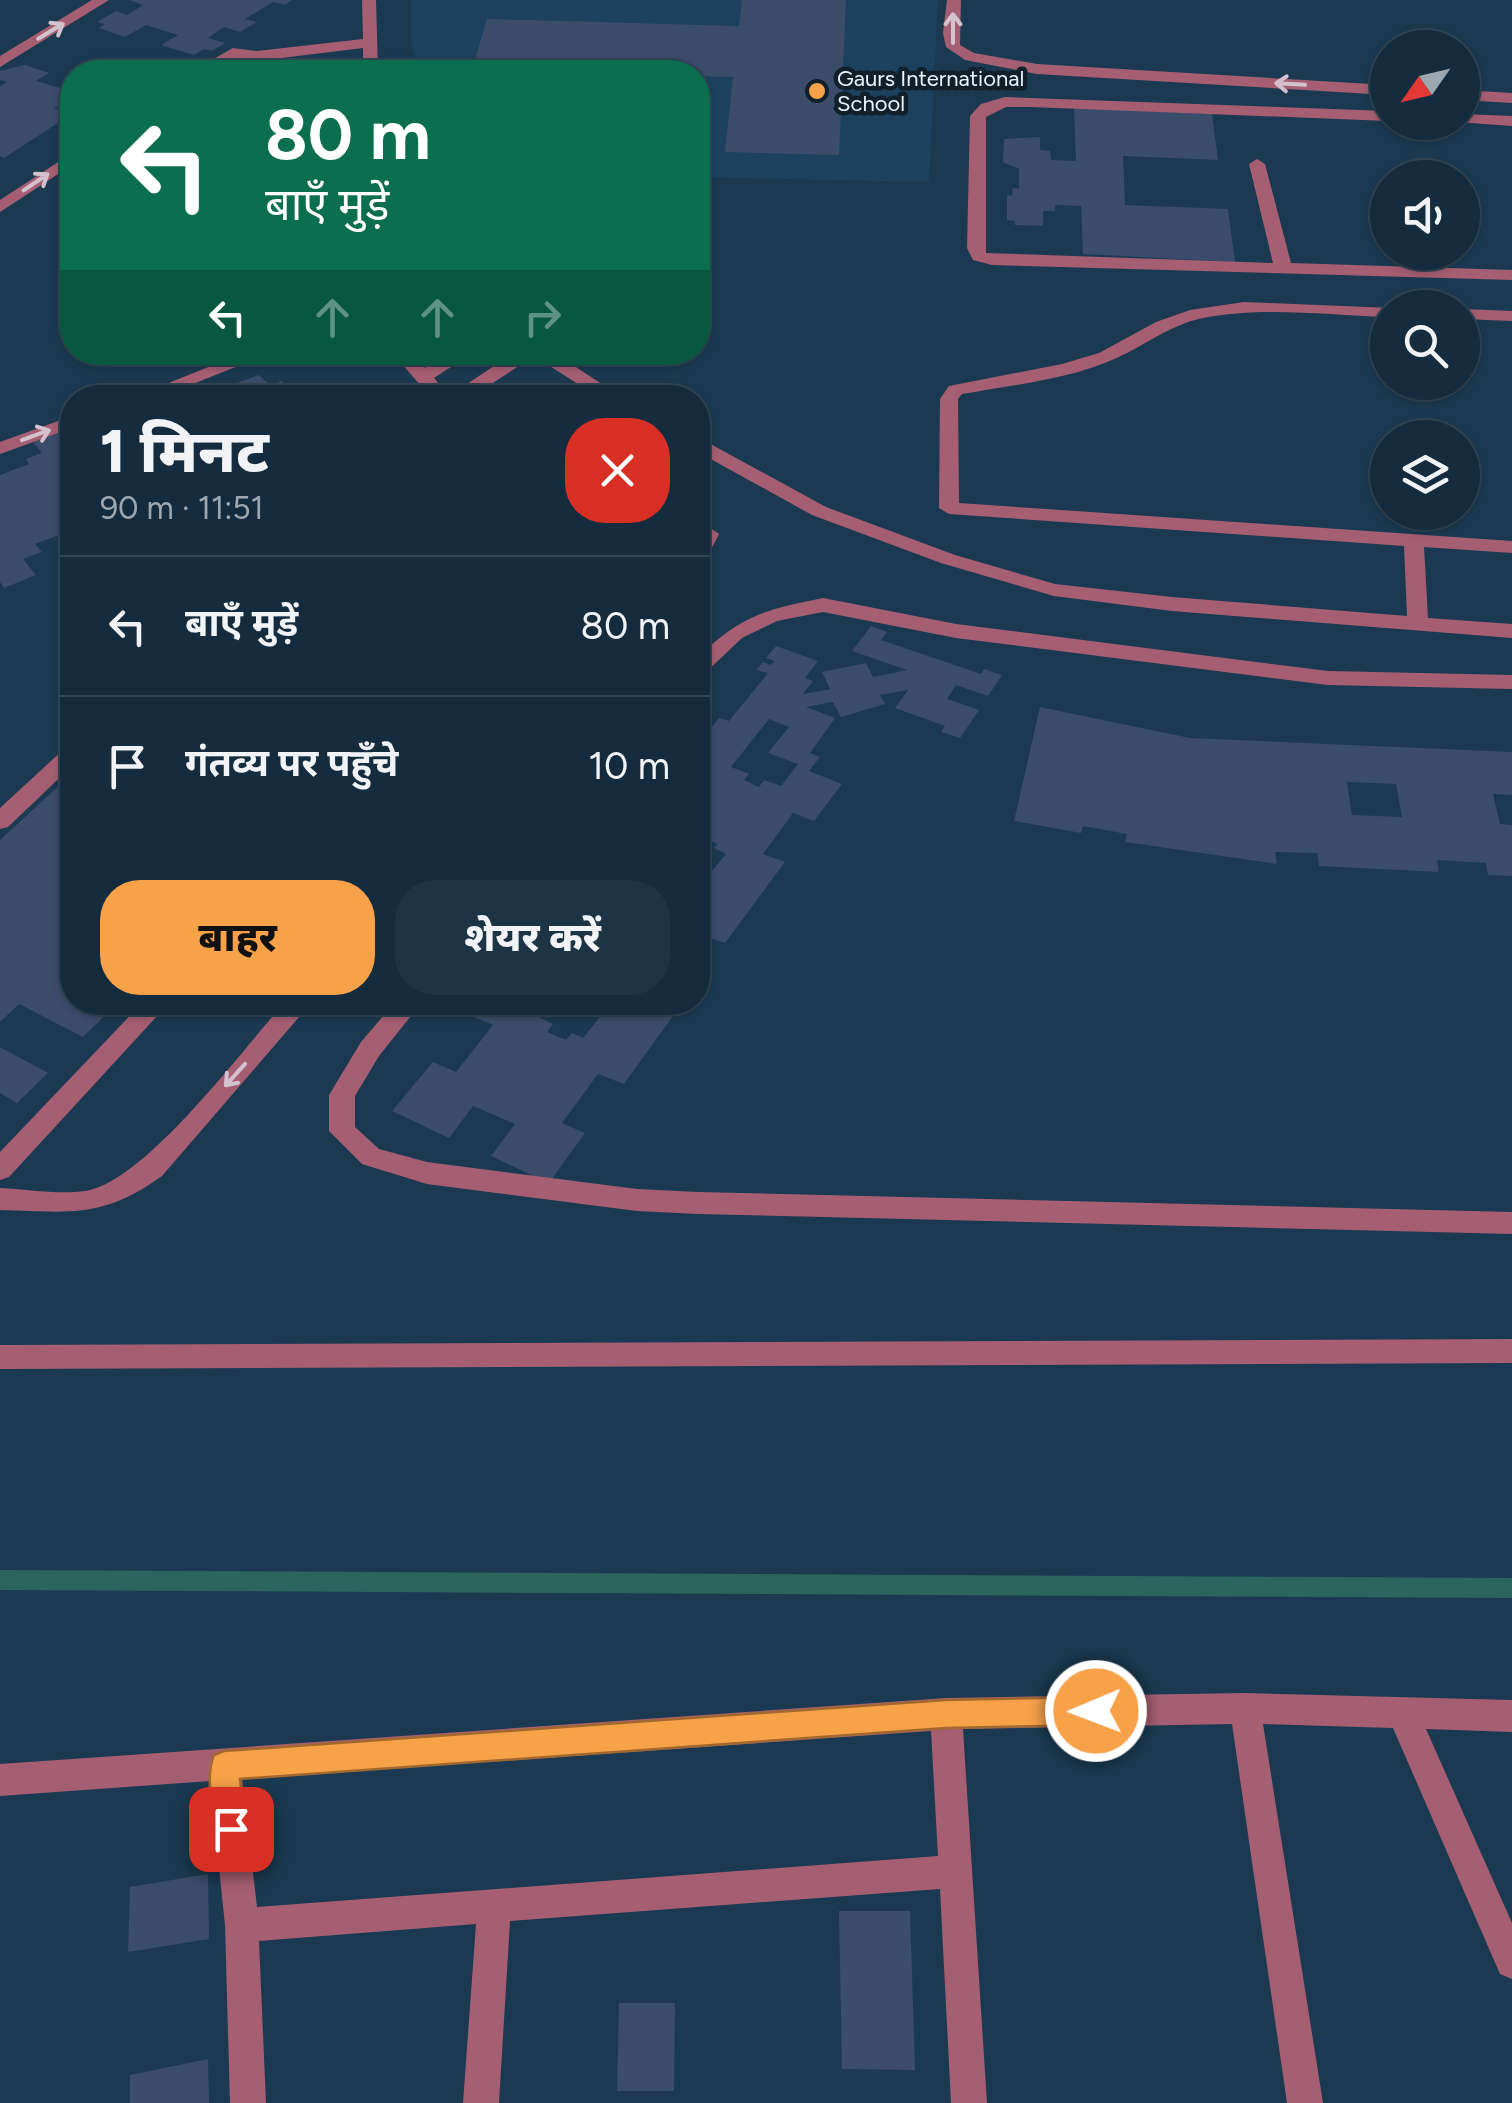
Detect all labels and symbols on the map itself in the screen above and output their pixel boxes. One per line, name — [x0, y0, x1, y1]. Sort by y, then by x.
one-way arrow — [944, 13, 962, 46]
one-way arrow — [36, 21, 65, 41]
north arrow — [1370, 30, 1480, 140]
place label: Gaurs International School — [837, 65, 1024, 117]
one-way arrow — [1275, 74, 1307, 93]
marker: Gaurs International School — [806, 80, 828, 102]
one-way arrow — [22, 172, 50, 193]
one-way arrow — [20, 425, 51, 443]
one-way arrow — [224, 1062, 247, 1087]
position arrow — [1044, 1659, 1148, 1763]
pin — [189, 1787, 274, 1872]

